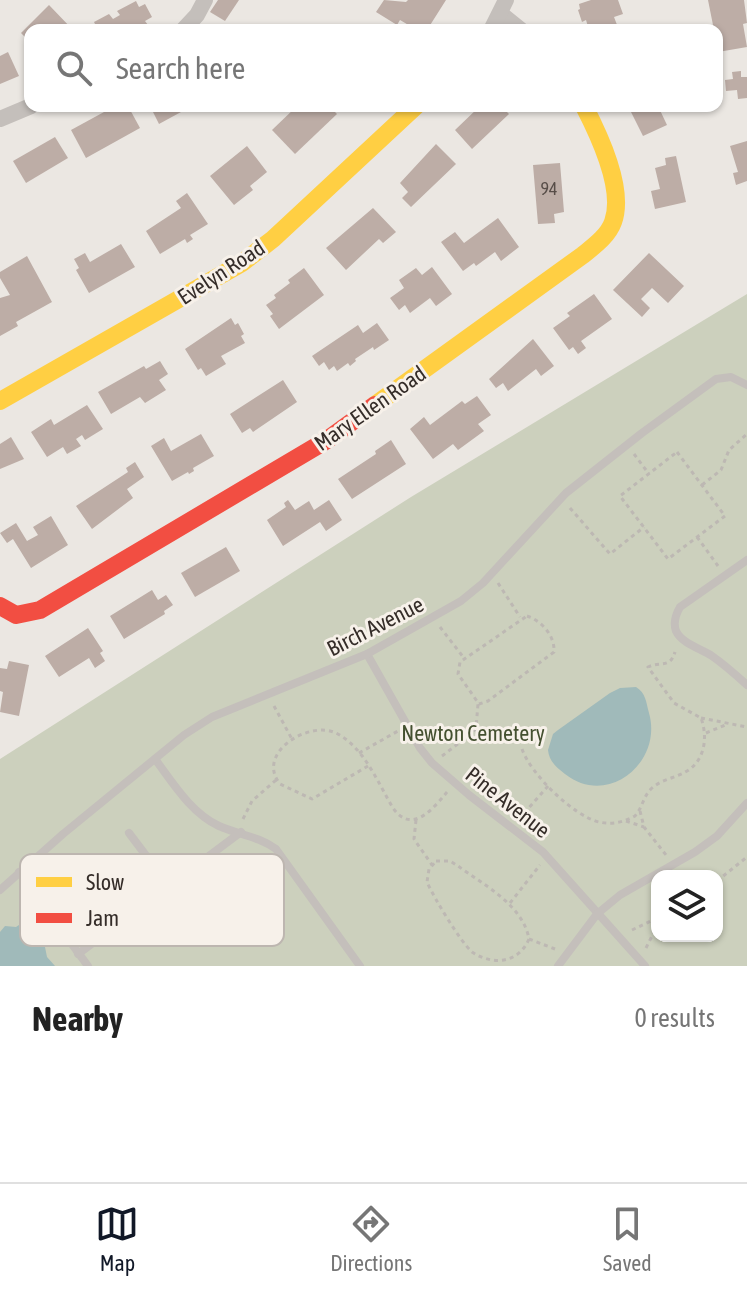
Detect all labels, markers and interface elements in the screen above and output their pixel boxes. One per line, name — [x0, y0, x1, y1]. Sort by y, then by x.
search box — [24, 24, 723, 112]
icon: search — [52, 46, 96, 90]
text: Search here — [116, 51, 245, 85]
house number: 94 — [541, 178, 557, 199]
street label: Evelyn Road — [173, 234, 269, 310]
street label: Mary Ellen Road — [309, 360, 431, 456]
street label: Birch Avenue — [322, 591, 428, 661]
park label: Newton Cemetery — [401, 720, 545, 746]
street label: Pine Avenue — [461, 761, 555, 843]
legend — [20, 854, 284, 946]
text: Slow — [86, 869, 124, 895]
map controls — [651, 870, 723, 942]
button: layers — [651, 870, 723, 942]
text: Jam — [86, 905, 119, 931]
text: Nearby — [32, 999, 123, 1038]
text: 0 results — [634, 1003, 715, 1033]
tab: Map — [95, 1202, 139, 1276]
tab: Directions — [330, 1202, 412, 1276]
tab: Saved — [603, 1202, 652, 1276]

